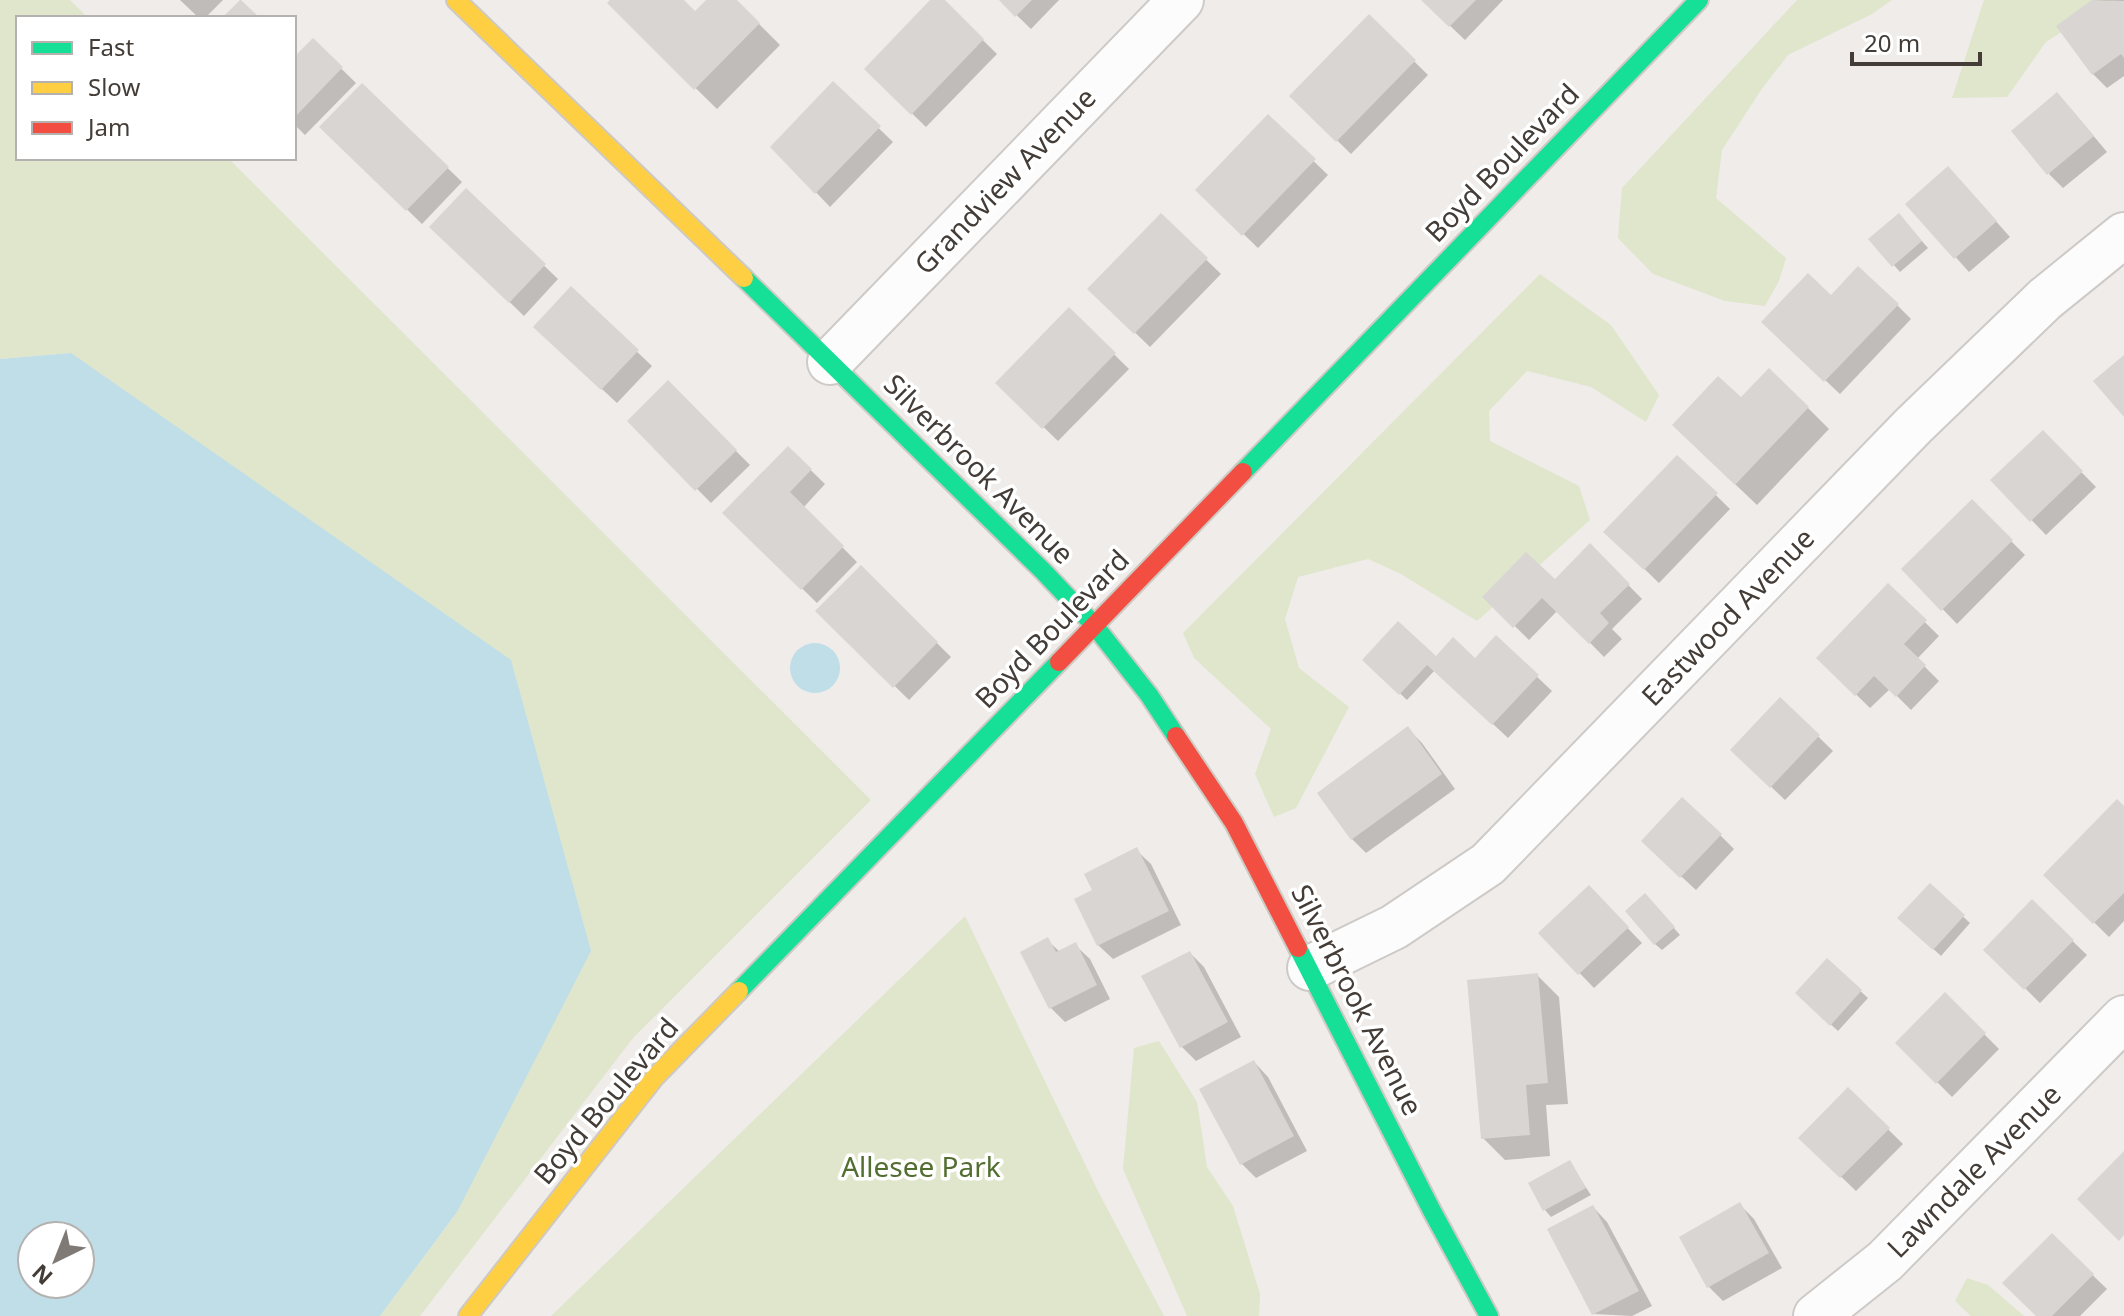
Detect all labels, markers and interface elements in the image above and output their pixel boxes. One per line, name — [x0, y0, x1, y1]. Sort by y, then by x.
legend — [16, 16, 296, 160]
scale bar — [1852, 16, 1980, 66]
text: 20 m — [1864, 26, 1920, 59]
text: Fast — [88, 30, 134, 63]
text: Slow — [88, 70, 140, 103]
street label: Boyd Boulevard — [1416, 75, 1587, 250]
street label: Grandview Avenue — [905, 79, 1103, 282]
text: Jam — [86, 110, 130, 143]
street label: Silverbrook Avenue — [876, 365, 1083, 572]
street label: Eastwood Avenue — [1633, 519, 1822, 713]
street label: Boyd Boulevard — [966, 541, 1137, 716]
street label: Silverbrook Avenue — [1283, 878, 1432, 1121]
street label: Boyd Boulevard — [524, 1009, 686, 1192]
street label: Lawndale Avenue — [1878, 1075, 2068, 1265]
park label: Allesee Park — [841, 1147, 1001, 1185]
north arrow — [16, 1220, 96, 1300]
text: N — [25, 1258, 58, 1292]

